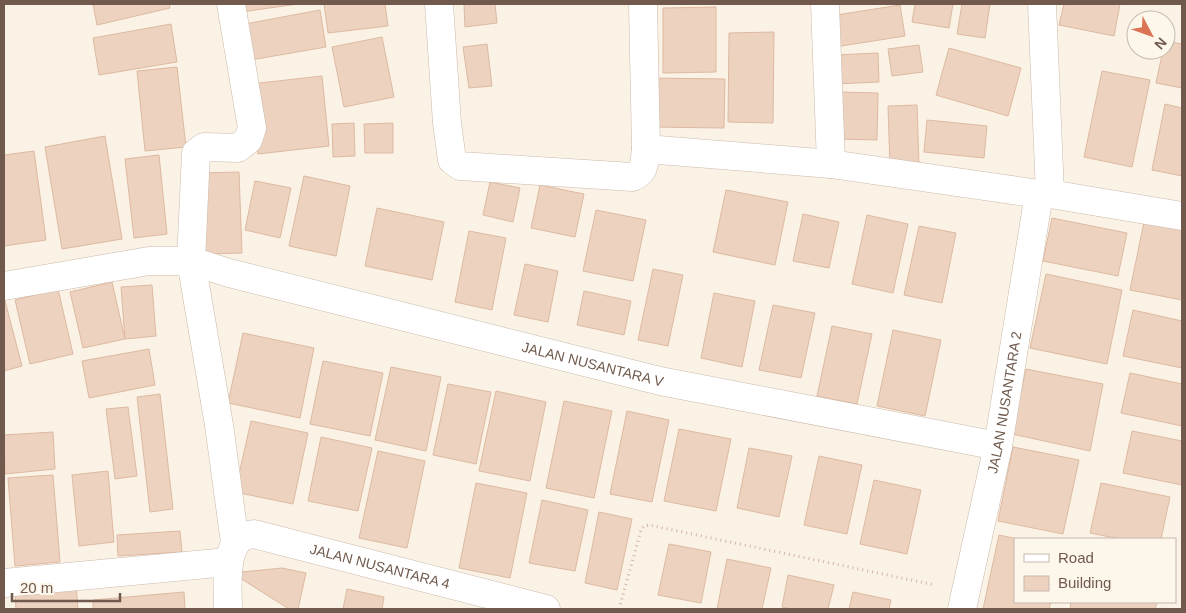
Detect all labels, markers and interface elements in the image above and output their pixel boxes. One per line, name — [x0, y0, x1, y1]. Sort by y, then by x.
north arrow — [1126, 10, 1176, 60]
text: N — [1151, 34, 1170, 53]
street label: JALAN NUSANTARA 2 — [984, 330, 1025, 475]
street label: JALAN NUSANTARA V — [520, 339, 666, 390]
legend — [1014, 538, 1176, 603]
street label: JALAN NUSANTARA 4 — [308, 541, 452, 592]
text: Road — [1058, 549, 1094, 566]
scale bar — [12, 570, 120, 602]
text: Building — [1058, 574, 1111, 591]
text: 20 m — [20, 579, 53, 596]

